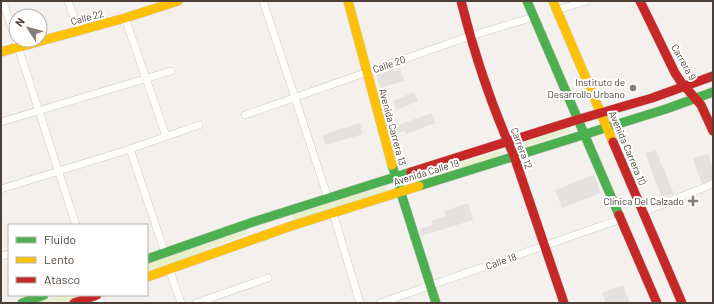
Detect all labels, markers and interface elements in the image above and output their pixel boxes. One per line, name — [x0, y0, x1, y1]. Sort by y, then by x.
street label: Calle 22 — [69, 7, 105, 27]
north arrow — [8, 8, 48, 48]
text: N — [12, 15, 27, 29]
street label: Carrera 9 — [669, 42, 699, 82]
street label: Calle 20 — [371, 53, 407, 75]
place label: Instituto de Desarrollo Urbano — [547, 76, 625, 100]
marker: Instituto de Desarrollo Urbano — [628, 83, 638, 93]
street label: Avenida Carrera 13 — [377, 87, 409, 167]
street label: Avenida Carrera 10 — [607, 109, 649, 187]
street label: Carrera 12 — [509, 126, 535, 170]
street label: Avenida Calle 19 — [392, 156, 460, 188]
place label: Clínica Del Calzado — [604, 195, 684, 207]
marker: Clínica Del Calzado — [687, 195, 699, 207]
legend — [8, 224, 148, 296]
text: Fluido — [44, 232, 76, 246]
street label: Calle 18 — [484, 250, 518, 272]
text: Lento — [44, 252, 74, 266]
text: Atasco — [44, 272, 80, 286]

